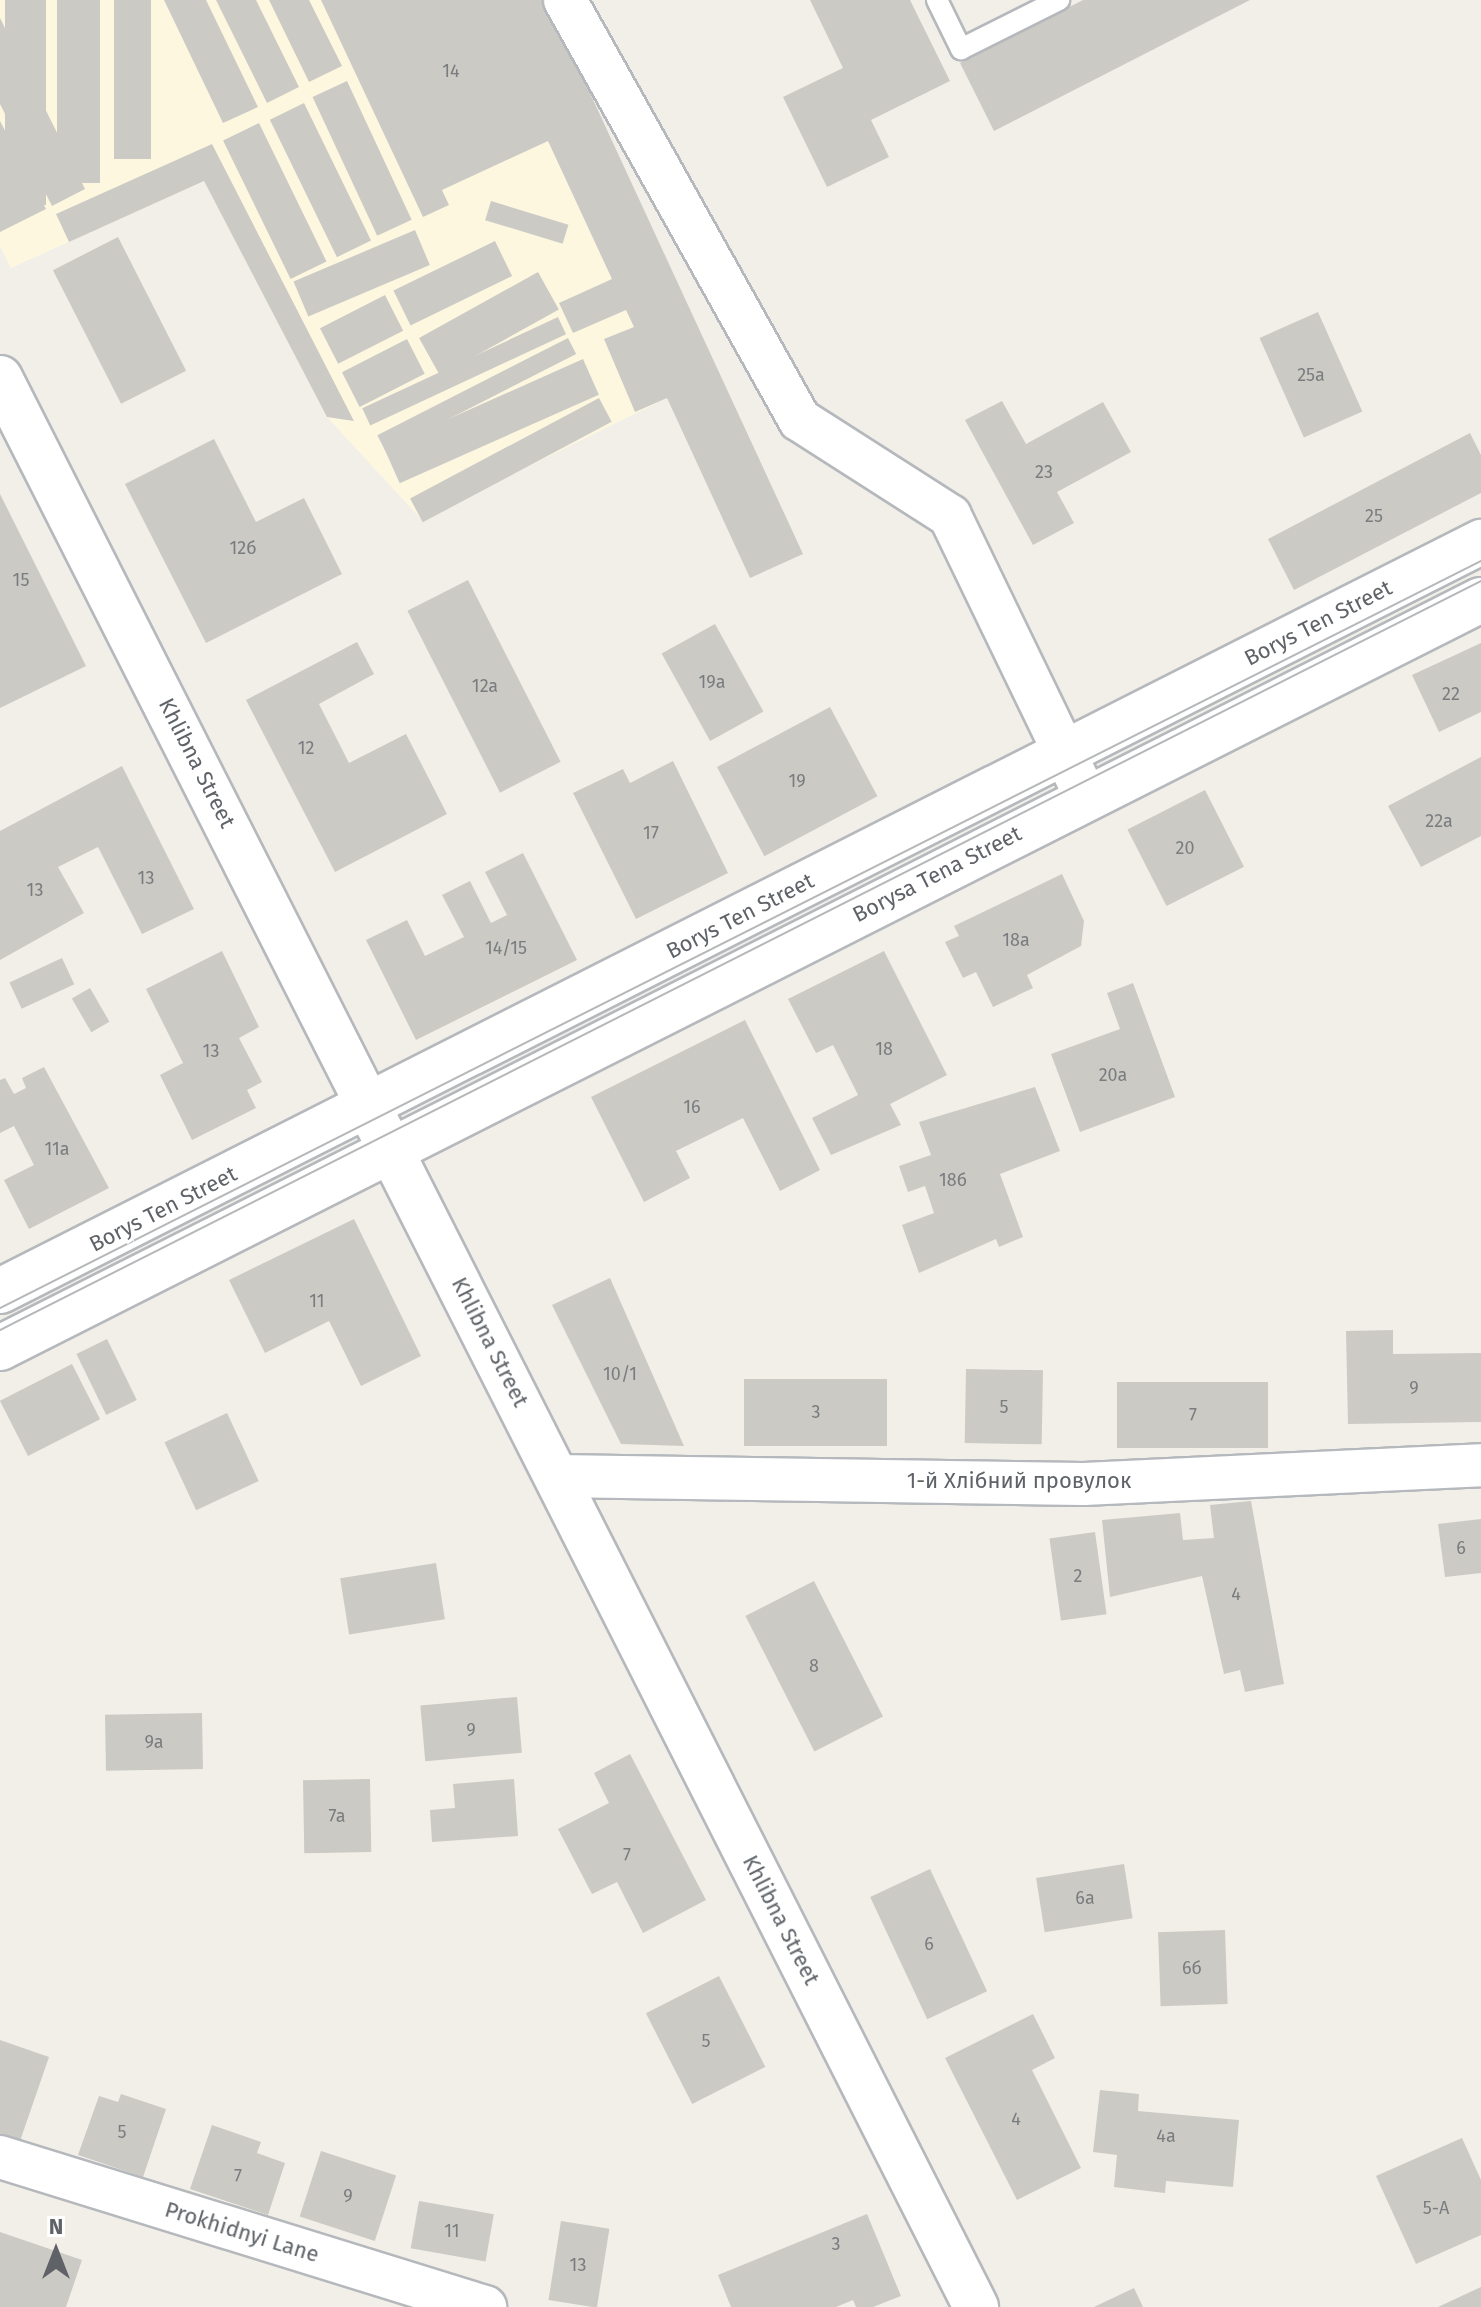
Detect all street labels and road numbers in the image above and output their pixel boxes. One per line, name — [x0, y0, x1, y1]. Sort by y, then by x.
street label: Borys Ten Street — [1240, 574, 1396, 672]
street label: Khlibna Street — [153, 694, 241, 832]
street label: Borysa Tena Street — [848, 820, 1026, 928]
street label: Borys Ten Street — [662, 867, 818, 965]
street label: Borys Ten Street — [85, 1160, 241, 1258]
street label: Khlibna Street — [446, 1273, 534, 1411]
street label: 1-й Хлібний провулок — [907, 1468, 1131, 1494]
street label: Khlibna Street — [737, 1851, 825, 1989]
street label: Prokhidnyi Lane — [162, 2196, 322, 2268]

